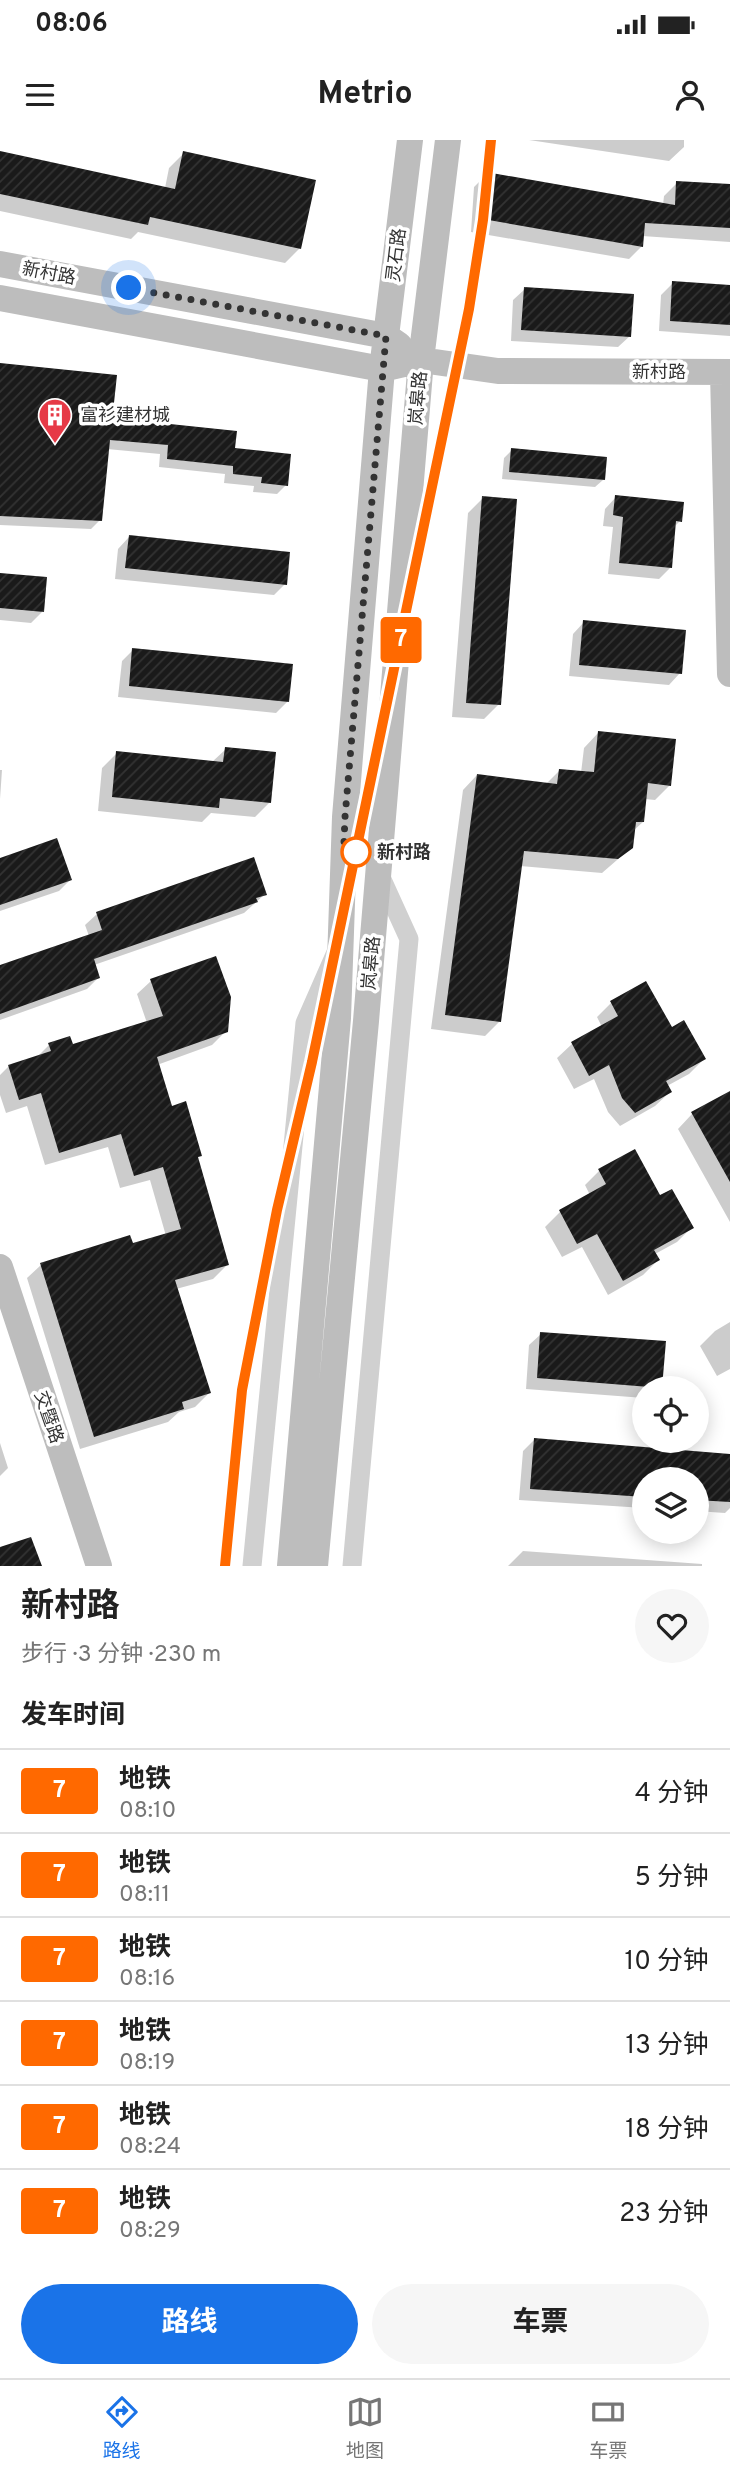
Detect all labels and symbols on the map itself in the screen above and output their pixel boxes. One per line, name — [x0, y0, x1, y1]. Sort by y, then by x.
street label: 灵石路 — [383, 227, 412, 283]
street label: 新村路 — [20, 258, 77, 291]
your location — [111, 270, 146, 305]
street label: 新村路 — [632, 362, 686, 385]
street label: 岚皋路 — [406, 370, 433, 426]
building icon: 富衫建材城 — [36, 396, 74, 445]
place label: 富衫建材城 — [80, 405, 170, 428]
line badge: 7 — [378, 617, 424, 663]
marker: 新村路 — [341, 837, 371, 867]
place label: 新村路 — [377, 842, 431, 865]
street label: 岚皋路 — [359, 935, 386, 991]
street label: 交暨路 — [28, 1388, 67, 1447]

